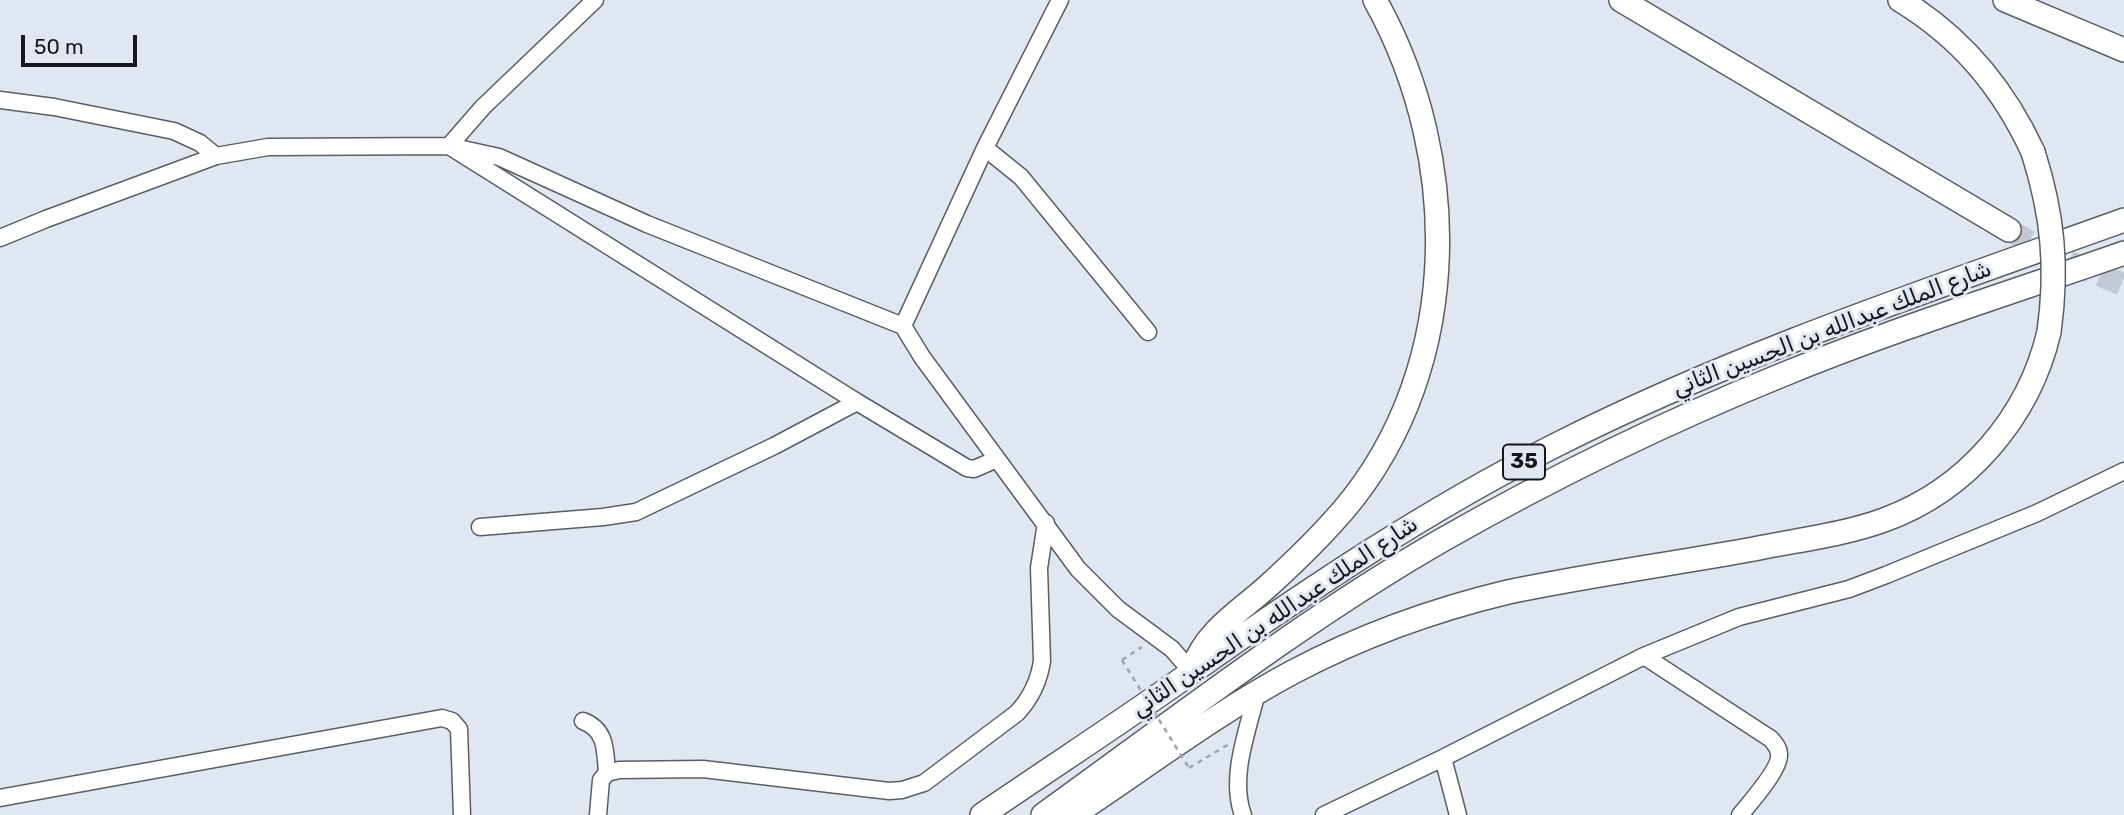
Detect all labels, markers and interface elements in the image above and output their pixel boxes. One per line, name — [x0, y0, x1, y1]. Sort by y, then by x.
scale bar — [24, 21, 140, 65]
text: 50 m — [34, 34, 84, 59]
street label: شارع الملك عبدالله بن الحسين الثاني — [1669, 255, 1995, 403]
road number: 35 — [1503, 444, 1545, 480]
street label: شارع الملك عبدالله بن الحسين الثاني — [1127, 511, 1423, 723]

